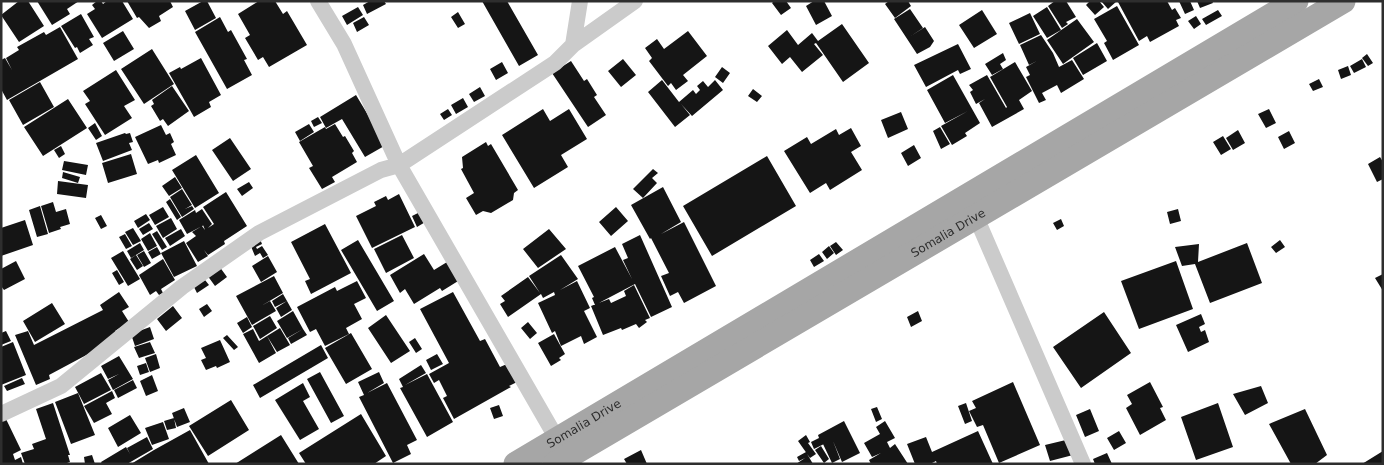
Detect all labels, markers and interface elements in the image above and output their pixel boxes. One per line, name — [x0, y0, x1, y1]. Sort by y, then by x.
street label: Somalia Drive — [908, 206, 988, 260]
street label: Somalia Drive — [544, 396, 624, 451]

